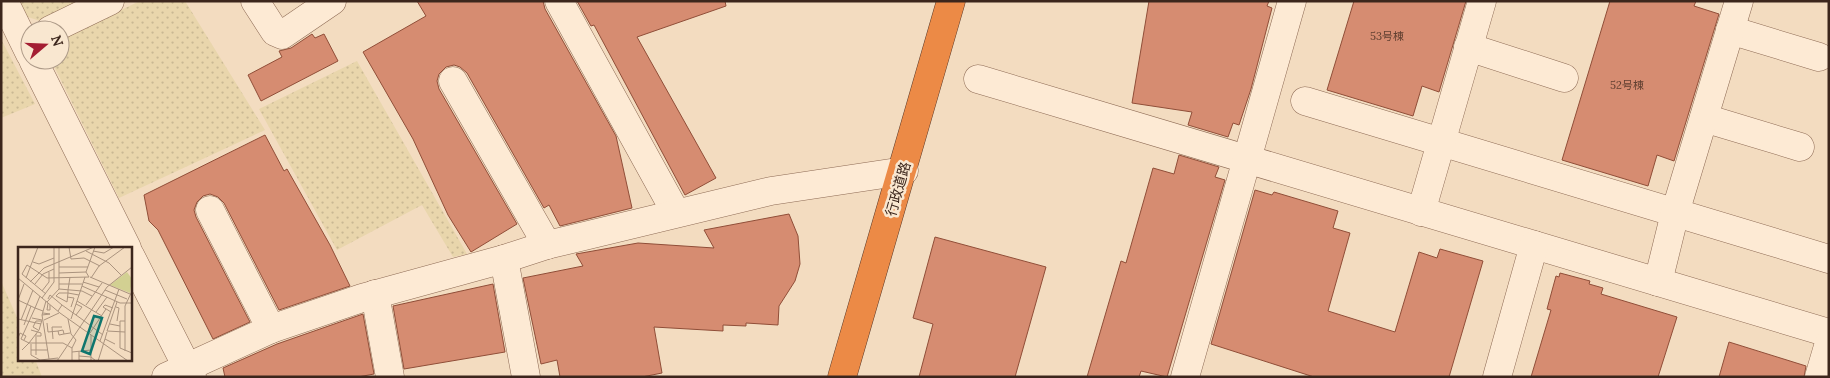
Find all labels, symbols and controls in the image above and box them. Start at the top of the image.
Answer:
north arrow [20,20,70,70]
house number: 53号棟 [1370,29,1404,43]
text: N [47,33,68,49]
house number: 52号棟 [1610,78,1644,92]
street label: 行政道路 [882,160,914,218]
inset map [18,247,131,360]

